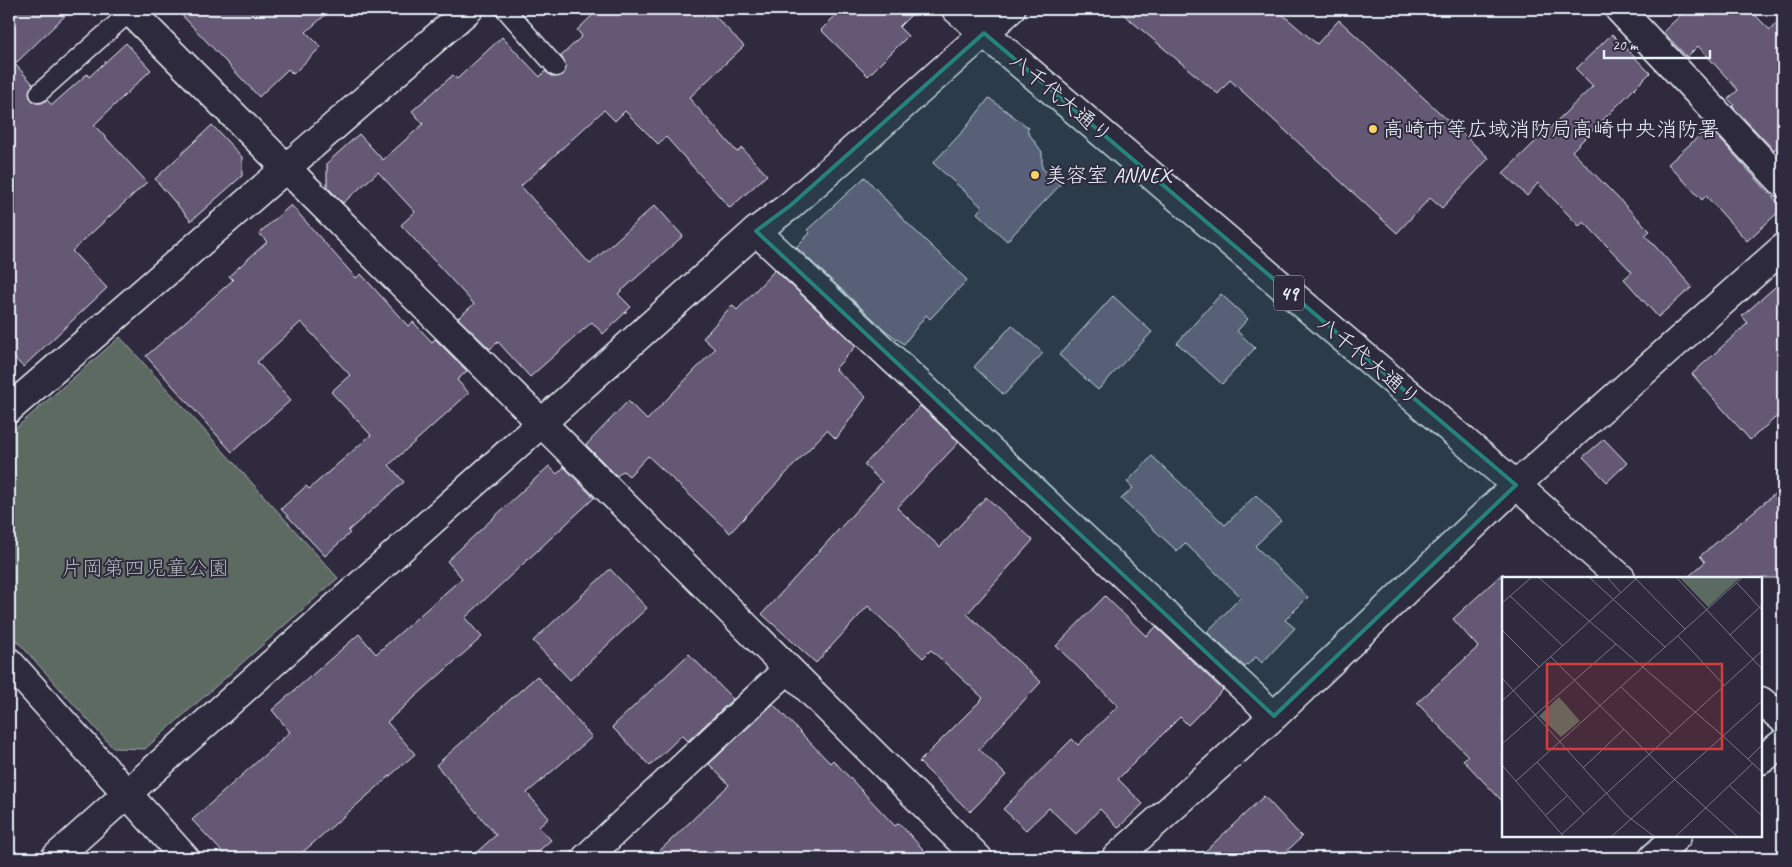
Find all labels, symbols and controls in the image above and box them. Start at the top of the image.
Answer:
scale bar [1604,28,1711,60]
text: 20 m [1612,36,1639,55]
street label: 八千代大通り [1004,48,1118,148]
place label: 高崎市等広域消防局高崎中央消防署 [1383,116,1719,142]
marker: 高崎市等広域消防局高崎中央消防署 [1367,123,1379,135]
place label: 美容室 ANNEX [1045,162,1173,188]
marker: 美容室 ANNEX [1029,169,1041,181]
road number: 49 [1274,276,1304,310]
street label: 八千代大通り [1312,311,1426,411]
park label: 片岡第四児童公園 [61,555,229,581]
inset map [1502,577,1762,837]

